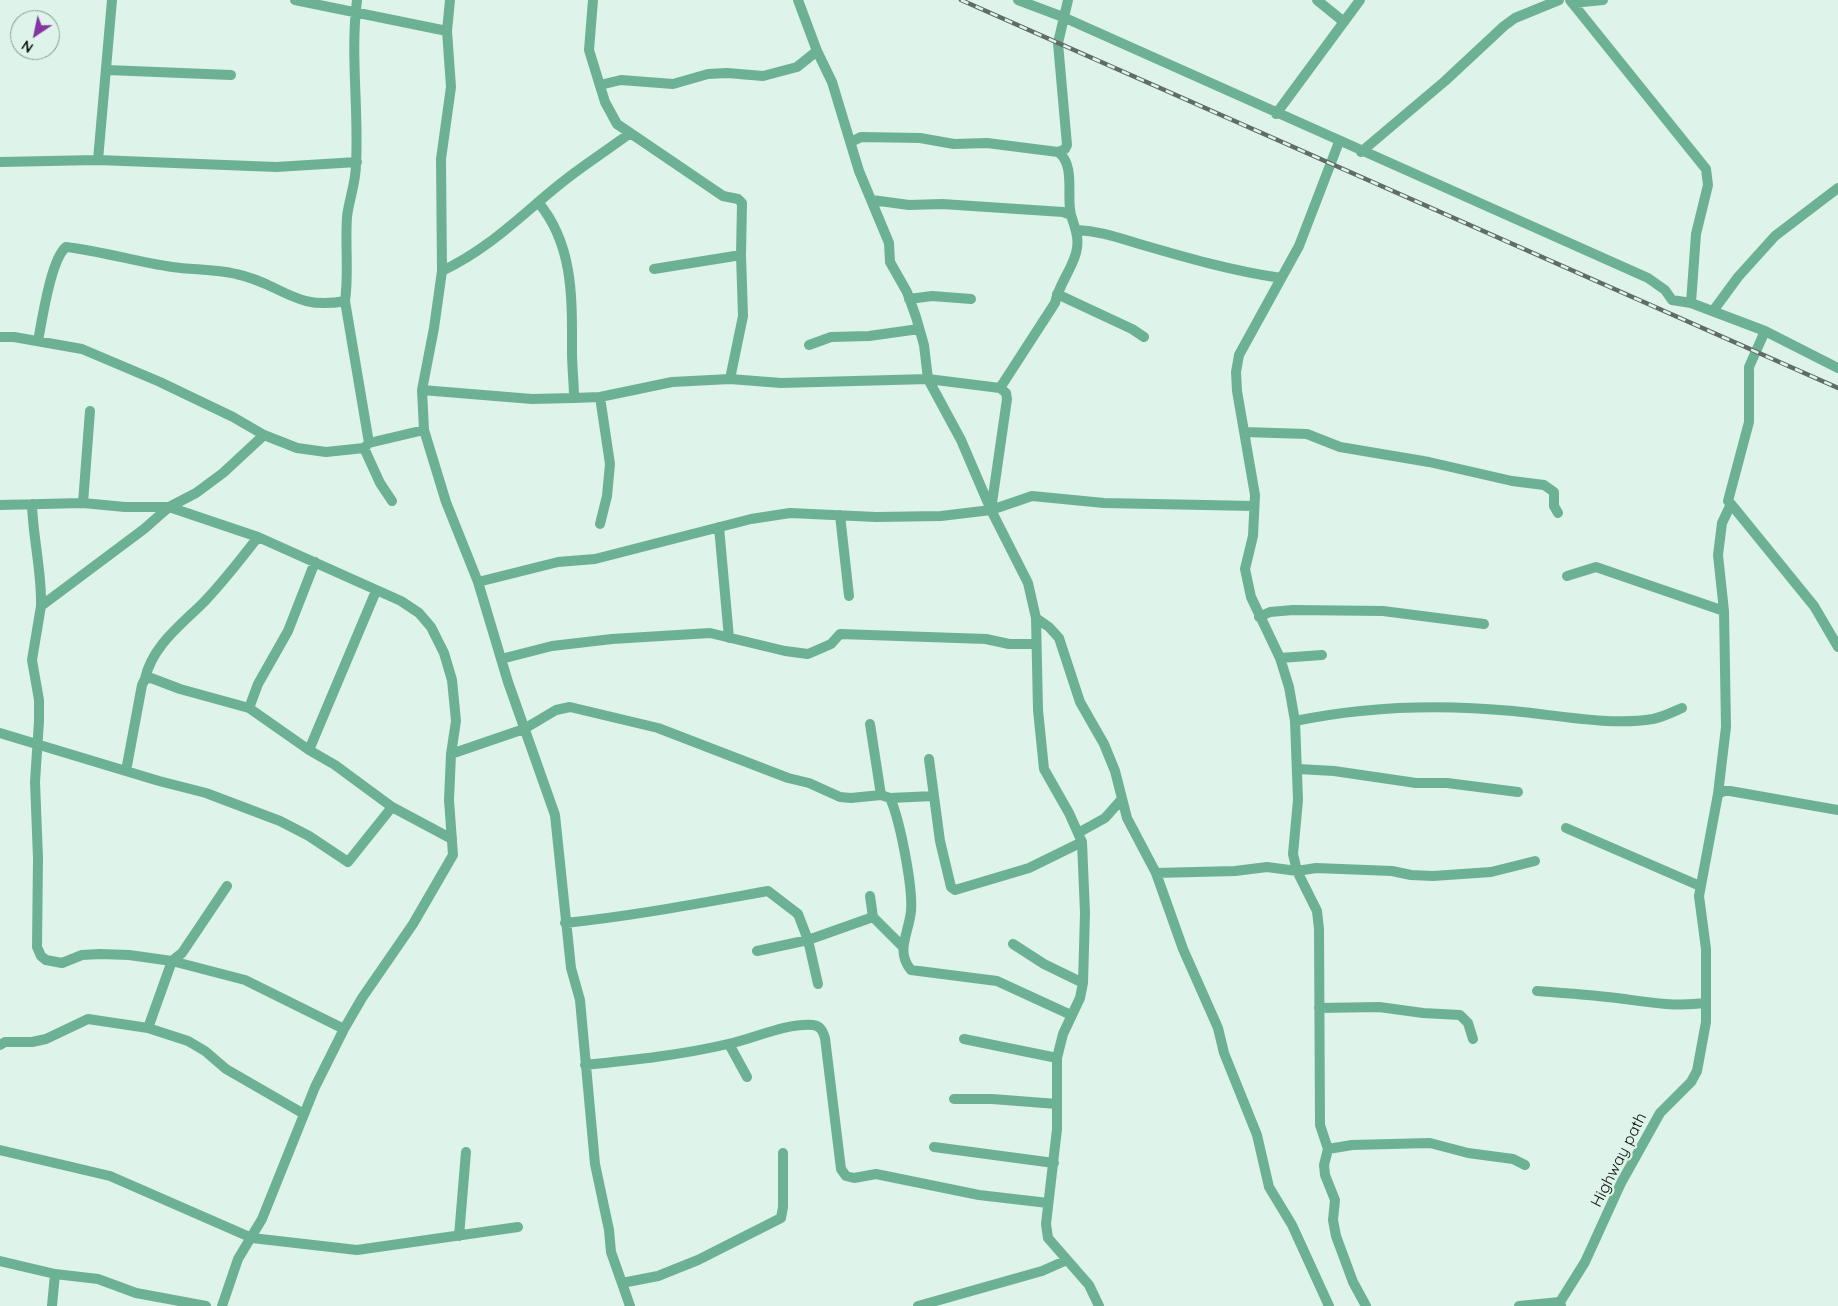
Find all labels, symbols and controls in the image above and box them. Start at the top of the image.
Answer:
north arrow [10,10,60,60]
text: N [18,36,36,57]
street label: Highway path [1587,1110,1651,1210]

